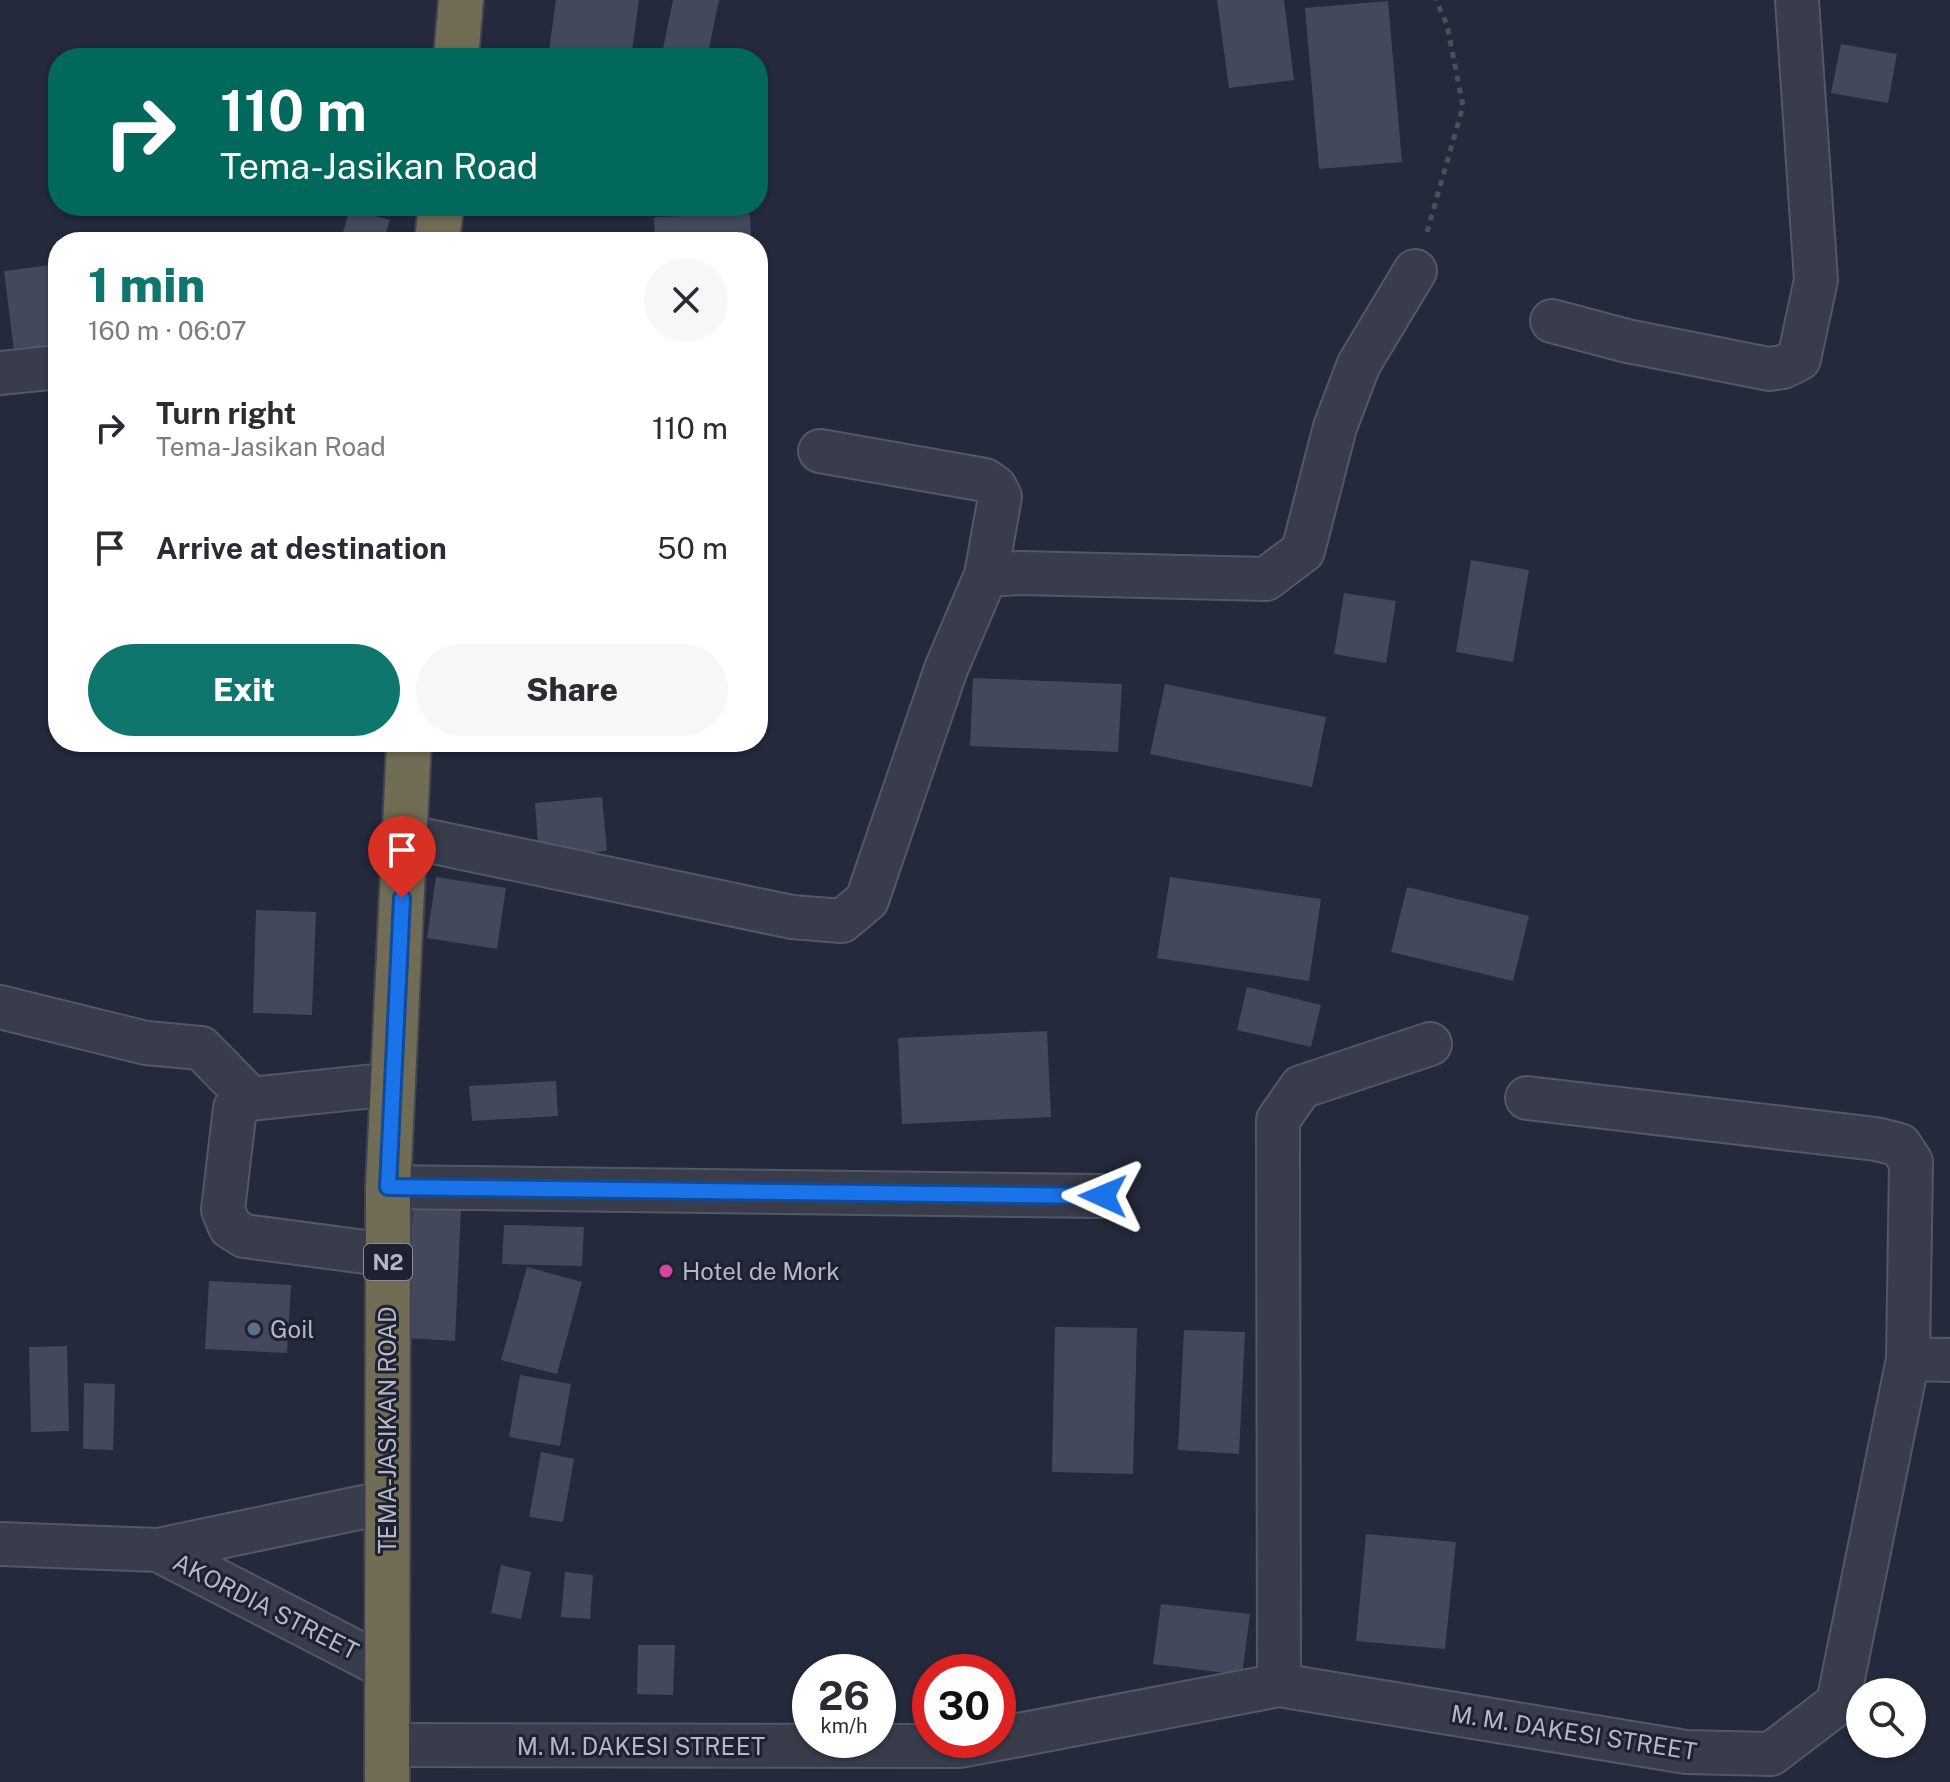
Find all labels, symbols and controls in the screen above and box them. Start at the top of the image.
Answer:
text: 110 m [220,78,367,144]
icon: right [88,80,192,184]
text: Tema-Jasikan Road [220,145,538,187]
text: 1 min [88,256,205,313]
button: close [644,258,728,342]
text: 160 m · 06:07 [88,315,247,346]
text: Turn right [156,395,296,431]
icon: right [88,406,132,450]
text: 110 m [652,410,728,446]
text: Tema-Jasikan Road [156,431,386,462]
icon: arrive [88,526,132,570]
text: Arrive at destination [156,530,447,566]
text: 50 m [657,530,728,566]
button: Exit [88,644,400,736]
button: Share [416,644,728,736]
pin [368,816,436,898]
icon: arrive [380,828,424,872]
position arrow [1061,1154,1145,1238]
road number: N2 [364,1244,412,1280]
place label: Hotel de Mork [682,1257,840,1285]
marker: Hotel de Mork [657,1262,675,1280]
street label: TEMA-JASIKAN ROAD [373,1306,401,1554]
place label: Goil [270,1315,315,1343]
marker: Goil [245,1320,263,1338]
street label: AKORDIA STREET [169,1547,363,1665]
speed limit sign: 30 [912,1654,1016,1758]
text: 26 [818,1672,870,1719]
map controls [1846,1678,1926,1758]
button: search [1846,1678,1926,1758]
street label: M. M. DAKESI STREET [1449,1699,1699,1765]
text: km/h [820,1714,868,1738]
street label: M. M. DAKESI STREET [517,1732,765,1760]

